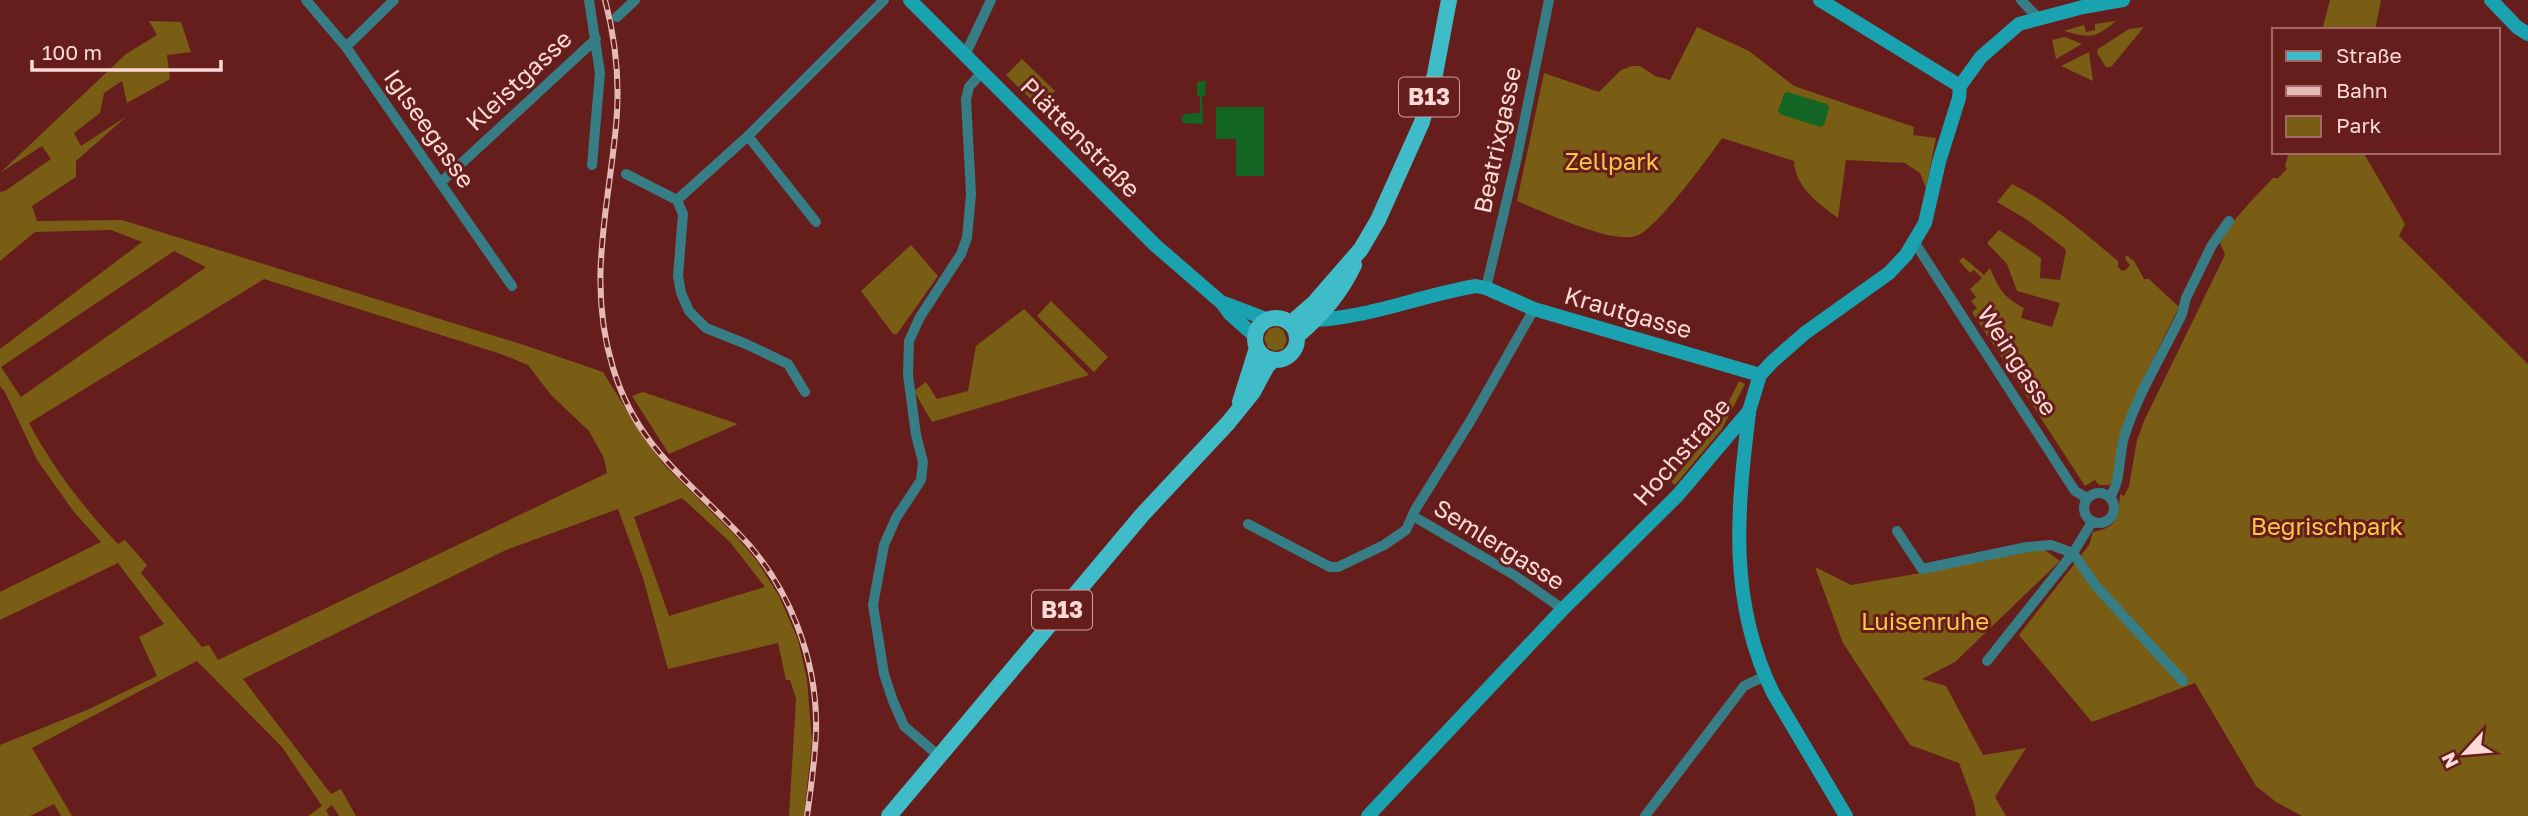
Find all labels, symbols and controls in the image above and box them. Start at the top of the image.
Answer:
street label: Kleistgasse [459,24,577,136]
scale bar [32,28,220,72]
legend [2272,28,2500,154]
text: 100 m [42,39,102,65]
text: Straße [2336,42,2402,68]
street label: Iglseegasse [379,63,482,193]
street label: Beatrixgasse [1467,64,1526,216]
street label: Plättenstraße [1015,71,1147,203]
text: Bahn [2336,77,2388,103]
road number: B13 [1399,78,1459,116]
text: Park [2336,112,2382,138]
park label: Zellpark [1565,146,1659,175]
street label: Krautgasse [1561,280,1695,344]
street label: Weingasse [1972,300,2064,420]
street label: Hochstraße [1626,391,1736,511]
street label: Semlergasse [1429,492,1571,595]
park label: Begrischpark [2251,511,2403,540]
road number: B13 [1032,590,1092,630]
park label: Luisenruhe [1861,606,1989,635]
north arrow [2430,718,2500,788]
text: N [2436,749,2463,772]

